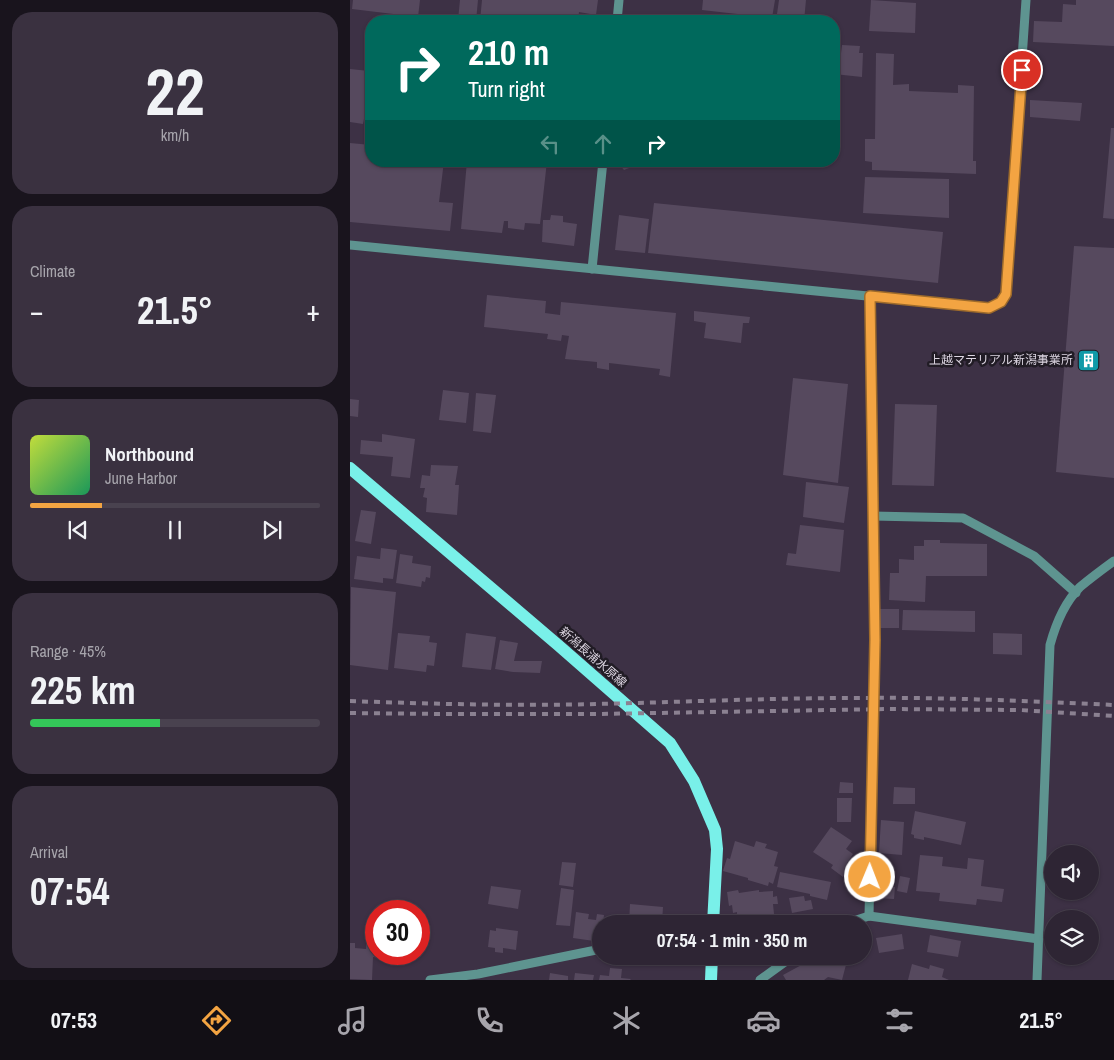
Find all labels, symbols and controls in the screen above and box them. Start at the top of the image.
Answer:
text: 210 m [468,29,549,76]
icon: right [385,35,450,100]
text: 22 [145,48,205,135]
pin [1001,49,1043,91]
icon: arrive [1008,56,1036,84]
text: Turn right [468,74,545,104]
text: km/h [161,124,189,146]
icon: left [536,130,564,158]
icon: ahead [589,130,617,158]
icon: right [642,130,670,158]
text: Climate [30,260,75,282]
text: 21.5° [137,285,213,336]
text: − [30,292,43,330]
text: + [307,292,320,330]
building icon: 上越マテリアル新潟事業所 [1077,348,1101,372]
place label: 上越マテリアル新潟事業所 [929,352,1073,368]
text: Northbound [105,441,194,467]
text: June Harbor [105,467,177,489]
icon: previous [64,516,92,544]
icon: pause [161,516,189,544]
icon: next [258,516,286,544]
street label: 新潟長浦水原線 [556,623,630,691]
text: Range · 45% [30,640,106,662]
text: 225 km [30,665,136,716]
text: Arrival [30,841,68,863]
map controls [1044,845,1099,965]
button: sound [1044,845,1099,900]
position arrow [843,850,895,902]
text: 07:54 [30,866,110,917]
speed limit sign: 30 [365,900,430,965]
button: layers [1044,910,1099,965]
text: 07:54 · 1 min · 350 m [657,927,807,953]
icon: directions [199,1003,234,1038]
icon: music [335,1003,370,1038]
icon: phone [472,1003,507,1038]
icon: climate [609,1003,644,1038]
icon: car [746,1003,781,1038]
icon: filters [882,1003,917,1038]
text: 07:53 [51,1005,97,1035]
text: 21.5° [1019,1005,1063,1035]

